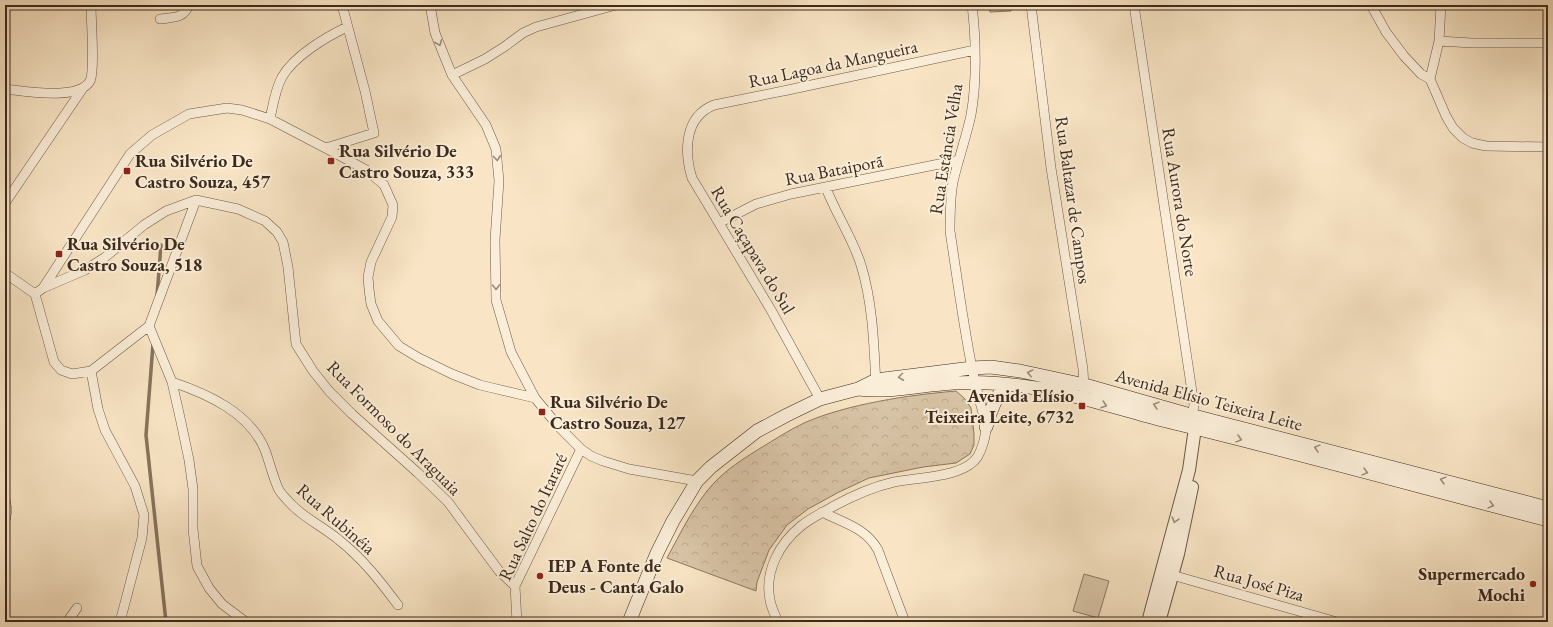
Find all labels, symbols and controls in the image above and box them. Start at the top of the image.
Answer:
street label: Rua Lagoa da Mangueira [746,34,920,93]
one-way arrow [434,39,442,46]
street label: Rua Estância Velha [924,81,967,216]
street label: Rua Baltazar de Campos [1050,115,1097,285]
street label: Rua Aurora do Norte [1157,126,1204,278]
place label: Rua Silvério De Castro Souza, 333 [339,139,474,183]
place label: Rua Silvério De Castro Souza, 457 [135,149,271,193]
street label: Rua Bataiporã [783,149,886,190]
one-way arrow [492,155,501,161]
marker: Rua Silvério De Castro Souza, 333 [326,156,336,166]
marker: Rua Silvério De Castro Souza, 457 [122,166,132,176]
street label: Rua Caçapava do Sul [706,182,801,318]
place label: Rua Silvério De Castro Souza, 518 [67,232,202,276]
marker: Rua Silvério De Castro Souza, 518 [54,249,64,259]
one-way arrow [492,284,500,290]
street label: Rua Formoso do Araguaia [322,355,467,500]
street label: Avenida Elísio Teixeira Leite [1112,363,1305,436]
one-way arrow [1027,369,1034,378]
one-way arrow [898,372,904,381]
place label: Avenida Elísio Teixeira Leite, 6732 [925,384,1074,428]
place label: Rua Silvério De Castro Souza, 127 [550,390,686,434]
one-way arrow [1100,400,1107,409]
marker: Avenida Elísio Teixeira Leite, 6732 [1077,401,1087,411]
one-way arrow [1153,401,1160,410]
marker: Rua Silvério De Castro Souza, 127 [537,407,547,417]
one-way arrow [1236,434,1243,443]
one-way arrow [1313,444,1320,452]
street label: Rua Salto do Itararé [493,449,572,584]
one-way arrow [1362,468,1368,476]
one-way arrow [1439,476,1446,485]
street label: Rua Rubinéia [292,478,381,560]
one-way arrow [1487,500,1494,509]
one-way arrow [1172,517,1180,523]
place label: IEP A Fonte de Deus - Canta Galo [548,554,684,598]
street label: Rua José Piza [1211,559,1308,607]
place label: Supermercado Mochi [1418,562,1526,606]
marker: IEP A Fonte de Deus - Canta Galo [535,571,545,581]
marker: Supermercado Mochi [1528,579,1538,589]

